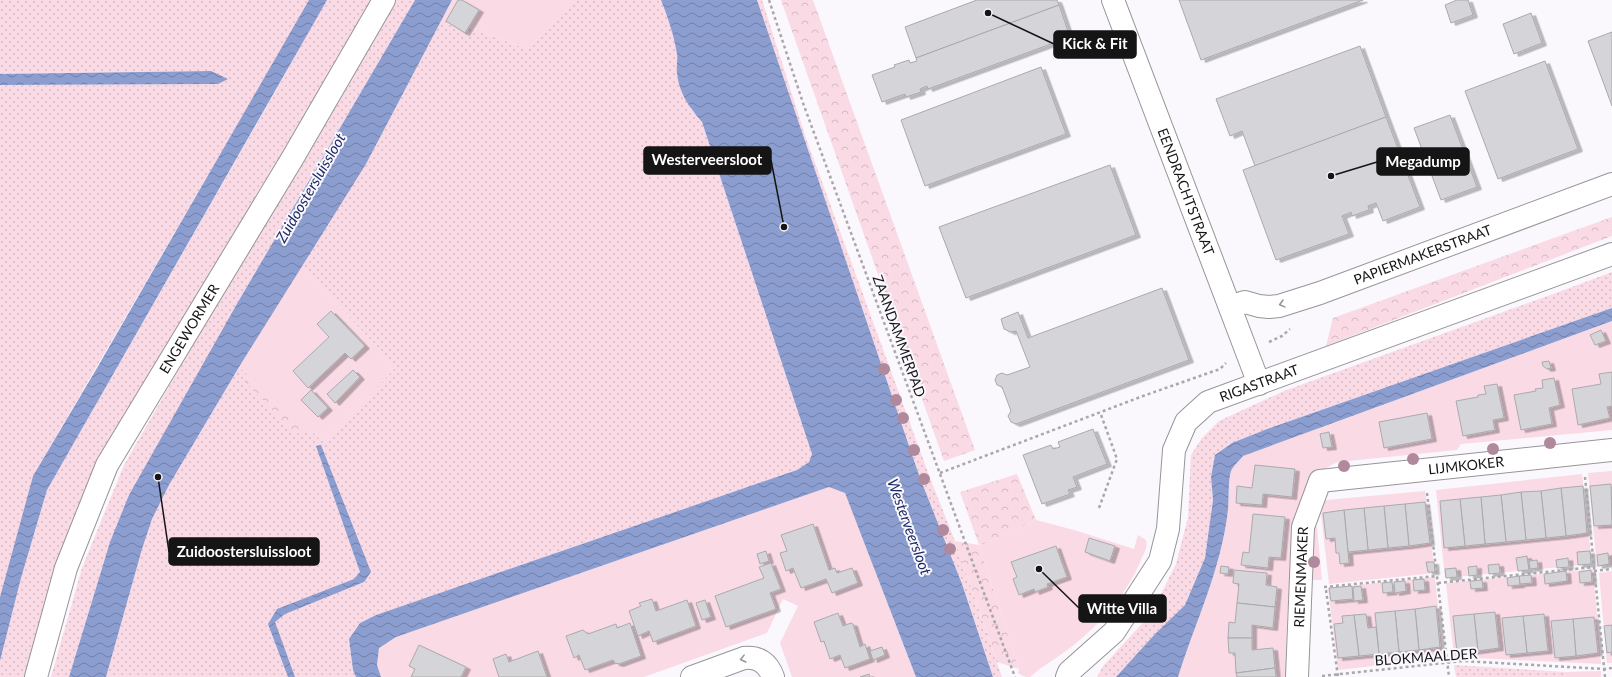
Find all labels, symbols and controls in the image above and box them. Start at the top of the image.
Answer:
callout: Kick & Fit [1054,31,1136,58]
text: Kick & Fit [1062,34,1128,52]
street label: EENDRACHTSTRAAT [1154,125,1218,258]
water label: Zuidoostersluissloot [271,129,349,246]
callout: Westerveersloot [644,147,771,174]
callout: Megadump [1377,148,1469,175]
text: Westerveersloot [652,150,763,168]
text: Megadump [1385,152,1461,170]
street label: PAPIERMAKERSTRAAT [1351,220,1494,288]
street label: ZAANDAMMERPAD [869,272,929,399]
street label: ENGEWORMER [155,281,222,376]
one-way arrow [1279,300,1285,308]
street label: RIGASTRAAT [1217,360,1302,405]
street label: LIJMKOKER [1427,453,1505,477]
water label: Westerveersloot [884,476,936,578]
street label: RIEMENMAKER [1290,526,1311,628]
callout: Zuidoostersluissloot [169,538,319,565]
text: Zuidoostersluissloot [177,542,312,560]
callout: Witte Villa [1079,595,1166,622]
text: Witte Villa [1087,599,1157,617]
street label: BLOKMAALDER [1374,644,1478,669]
one-way arrow [740,654,747,663]

